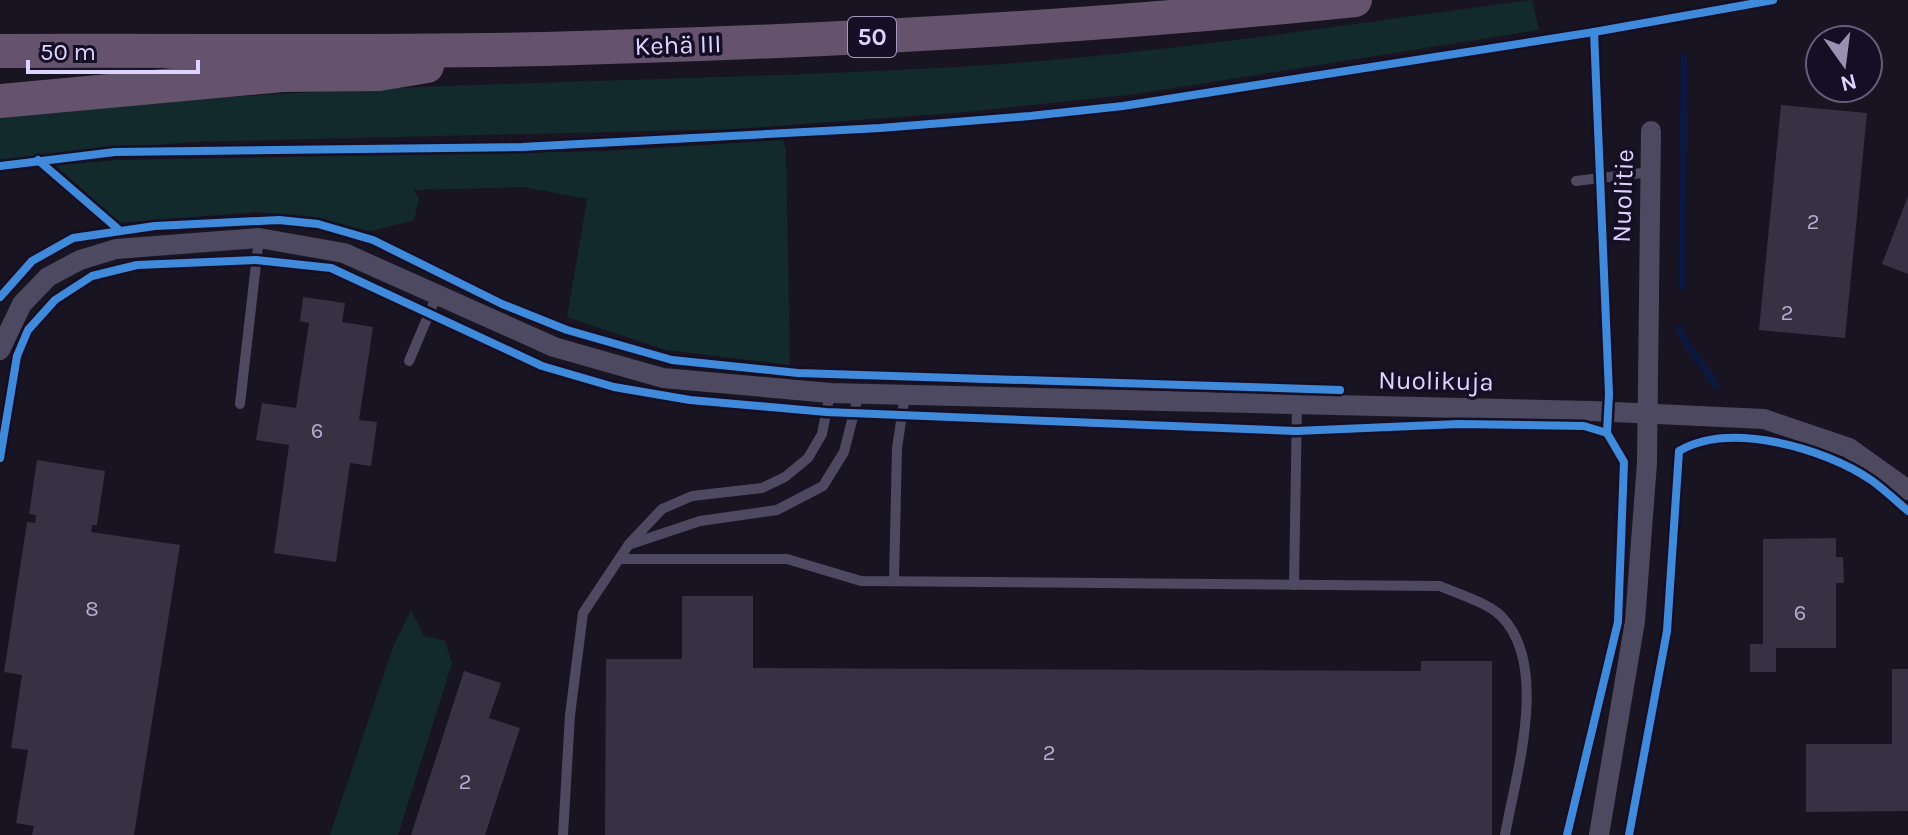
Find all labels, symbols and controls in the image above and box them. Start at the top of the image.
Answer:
road number: 50 [848,17,896,57]
scale bar [28,24,198,74]
north arrow [1804,24,1884,104]
street label: Kehä III [634,28,722,62]
text: 50 m [40,38,96,66]
text: N [1838,68,1859,97]
street label: Nuolitie [1606,149,1640,243]
house number: 2 [1807,209,1819,235]
house number: 2 [1781,300,1793,326]
street label: Nuolikuja [1378,364,1494,398]
house number: 6 [311,418,323,444]
house number: 8 [85,596,99,622]
house number: 6 [1794,600,1806,626]
house number: 2 [1043,740,1055,766]
house number: 2 [459,769,471,795]

